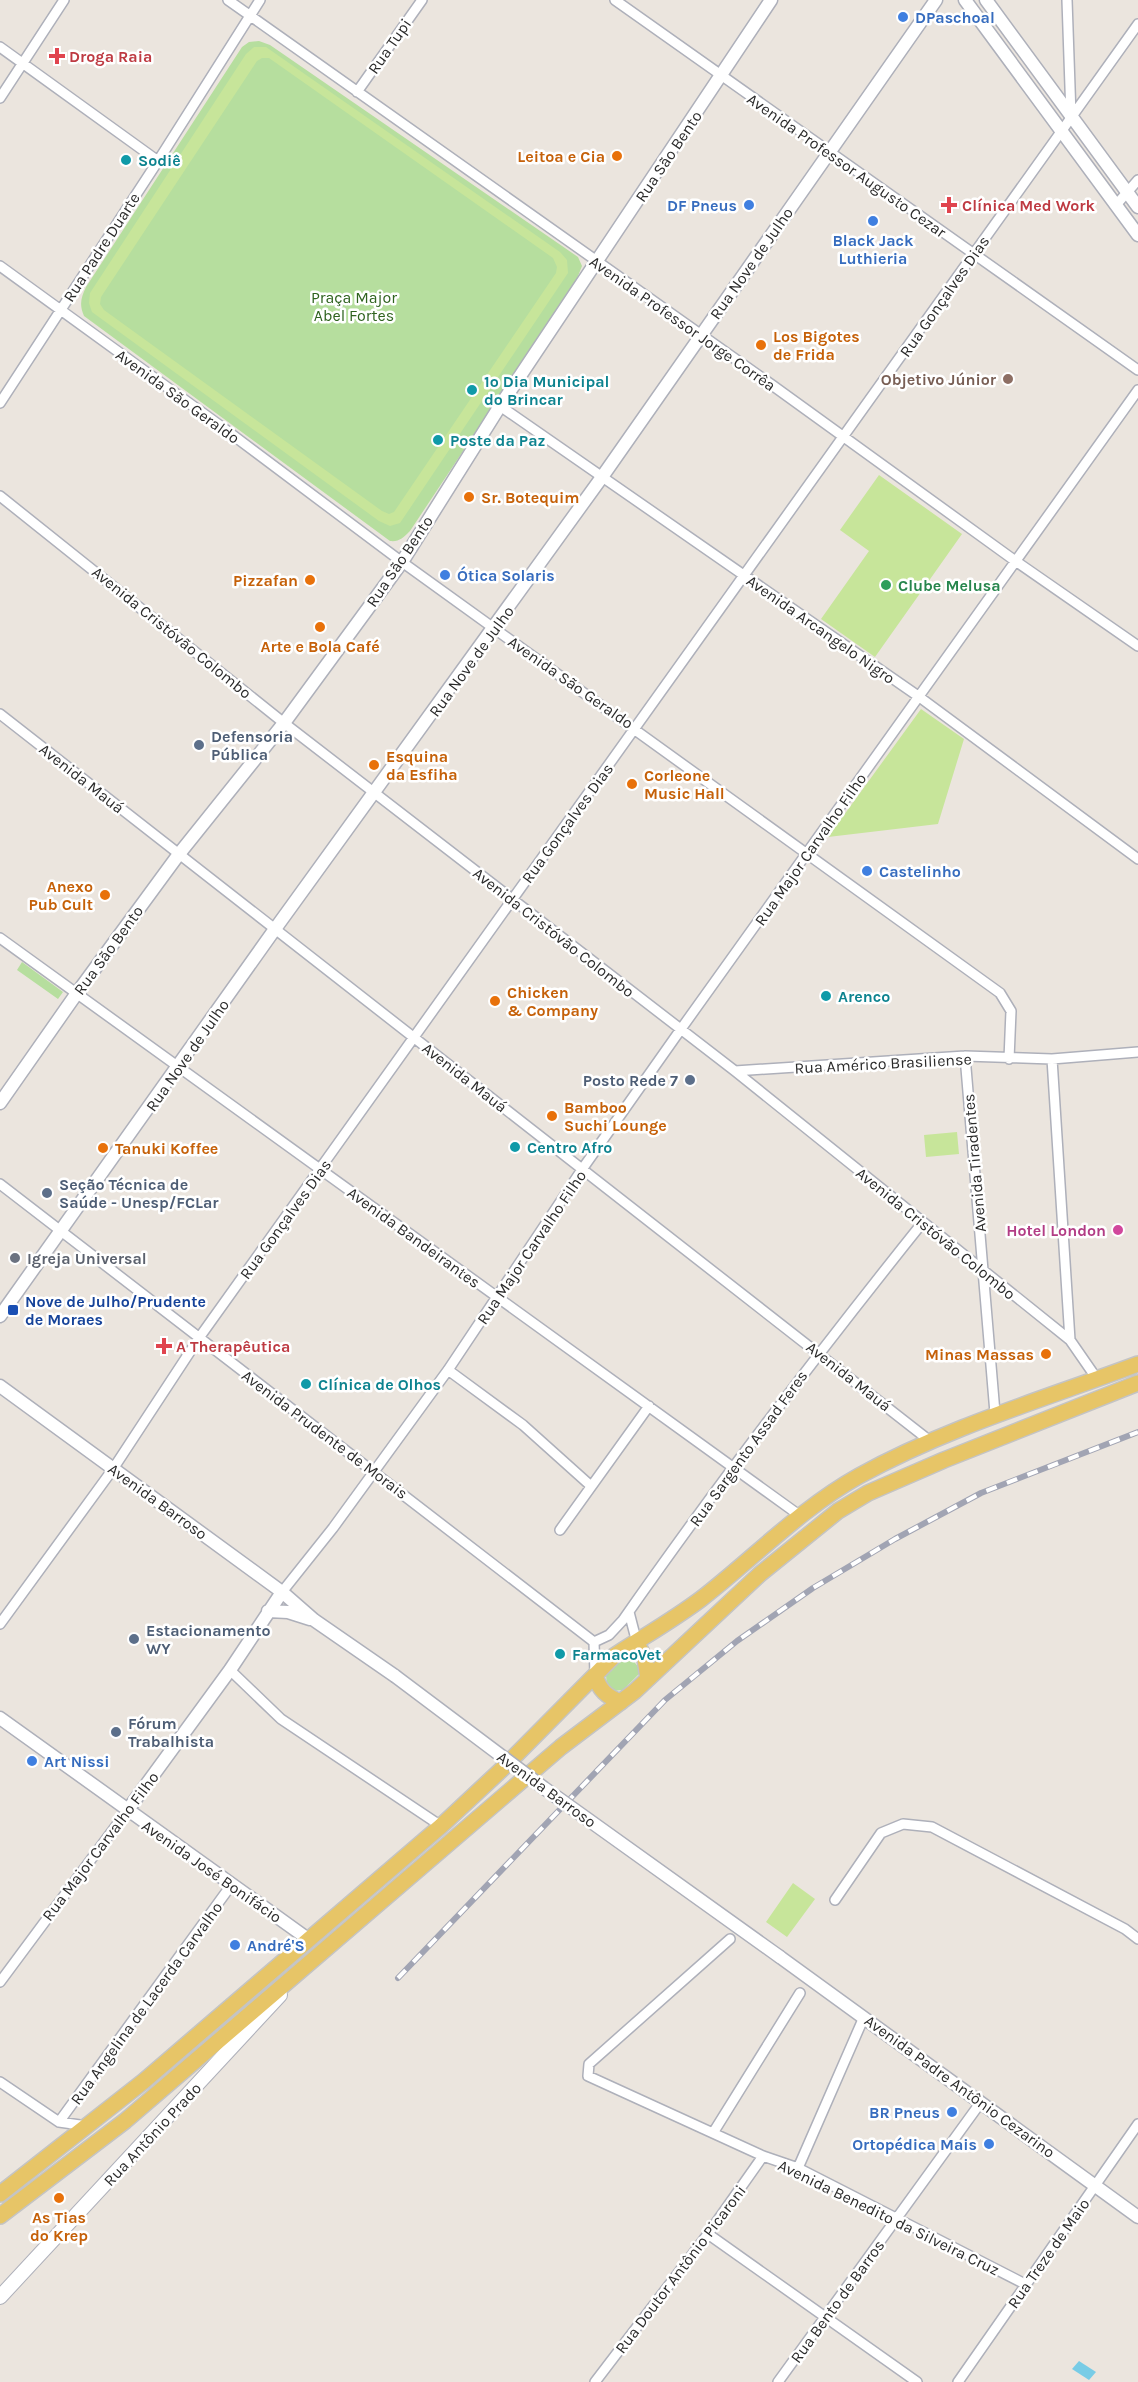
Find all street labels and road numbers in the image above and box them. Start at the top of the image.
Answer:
street label: Rua Tupi [364,15,415,77]
street label: Avenida Professor Augusto Cezar [744,89,950,242]
street label: Rua São Bento [631,107,706,205]
street label: Rua Padre Duarte [59,189,144,305]
street label: Rua Nove de Julho [706,204,797,323]
street label: Rua Gonçalves Dias [896,232,993,360]
street label: Avenida Professor Jorge Corrêa [586,252,779,395]
street label: Avenida São Geraldo [112,345,243,448]
street label: Rua São Bento [362,512,437,610]
street label: Avenida Cristóvão Colombo [88,562,255,703]
street label: Avenida Arcangelo Nigro [743,571,899,688]
street label: Rua Nove de Julho [425,602,518,720]
street label: Avenida São Geraldo [504,632,637,733]
street label: Avenida Mauá [35,739,128,817]
street label: Rua Gonçalves Dias [518,760,617,887]
street label: Rua Major Carvalho Filho [750,769,870,929]
street label: Avenida Cristóvão Colombo [469,863,638,1001]
street label: Rua São Bento [70,902,147,999]
street label: Rua Nove de Julho [142,996,233,1115]
street label: Avenida Mauá [418,1038,511,1116]
street label: Rua Américo Brasiliense [794,1049,972,1078]
street label: Avenida Tiradentes [959,1093,990,1233]
street label: Rua Gonçalves Dias [236,1156,335,1283]
street label: Avenida Cristóvão Colombo [852,1163,1019,1304]
street label: Rua Major Carvalho Filho [473,1167,590,1328]
street label: Avenida Bandeirantes [344,1183,484,1292]
street label: Avenida Mauá [802,1337,895,1415]
street label: Avenida Prudente de Morais [238,1366,411,1503]
street label: Rua Sargento Assad Feres [685,1367,811,1530]
street label: Avenida Barroso [104,1459,211,1544]
street label: Avenida Barroso [493,1747,600,1832]
street label: Rua Major Carvalho Filho [38,1768,163,1925]
street label: Avenida José Bonifácio [138,1816,285,1927]
street label: Rua Angelina de Lacerda Carvalho [66,1898,226,2108]
street label: Avenida Padre Antônio Cezarino [861,2011,1059,2162]
street label: Rua Antônio Prado [100,2079,205,2190]
street label: Avenida Benedito da Silveira Cruz [775,2155,1002,2279]
street label: Rua Doutor Antônio Picaroni [611,2181,750,2357]
street label: Rua Treze de Maio [1003,2195,1093,2312]
street label: Rua Bento de Barros [786,2236,888,2367]

